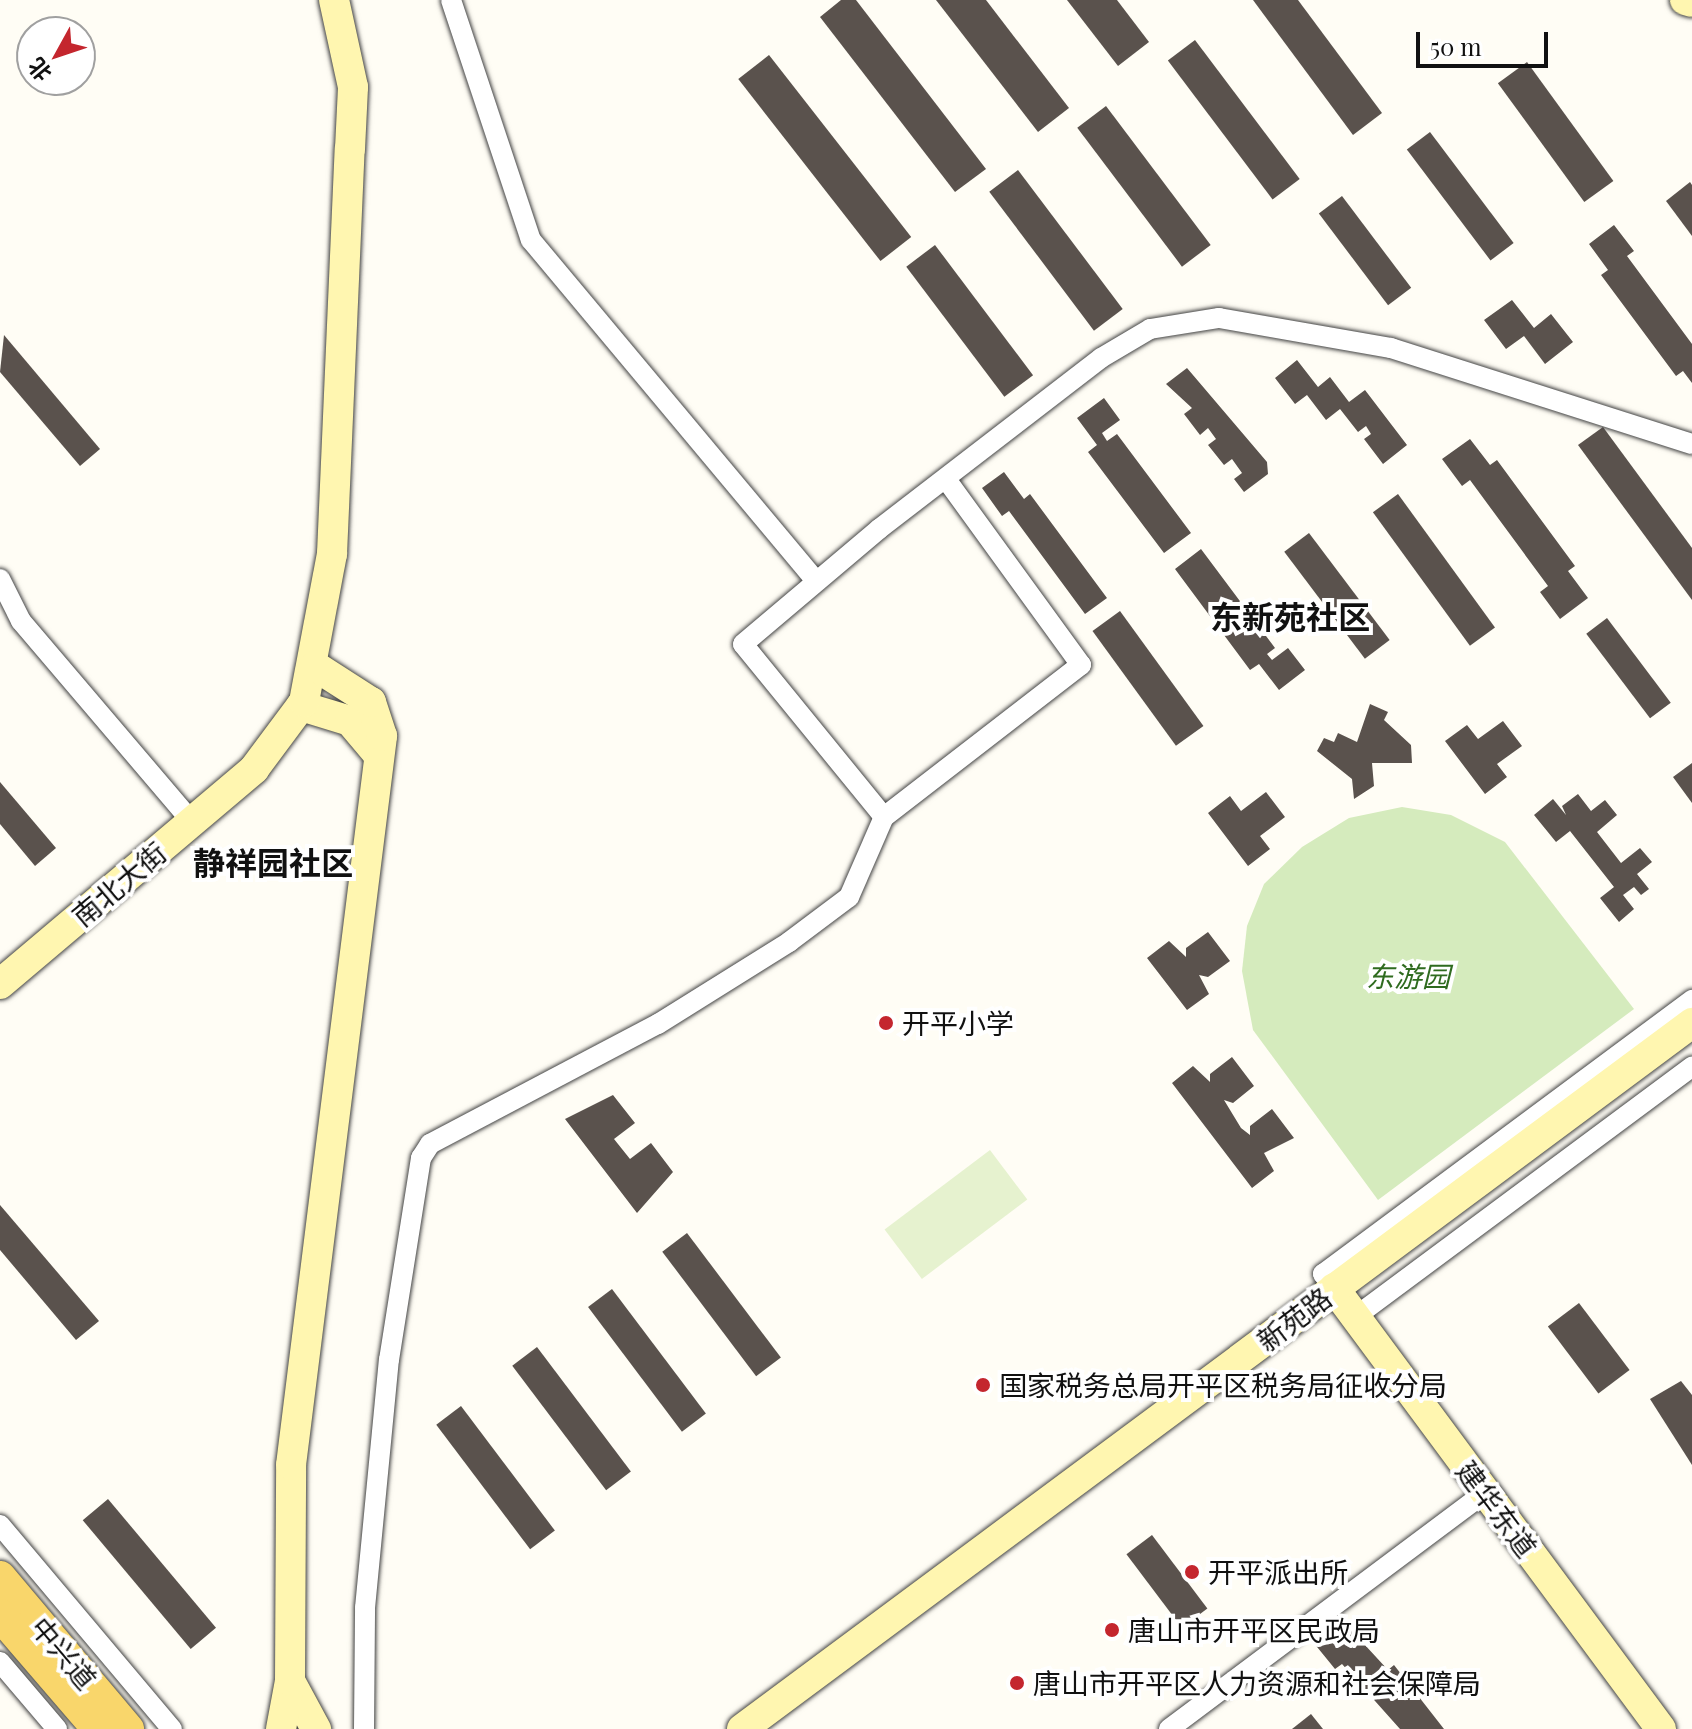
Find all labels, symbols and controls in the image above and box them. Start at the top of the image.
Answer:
north arrow [16,16,96,96]
scale bar [1420,16,1552,66]
text: 50 m [1430,30,1482,62]
text: 北 [21,52,58,88]
district label: 东新苑社区 [1210,597,1370,635]
street label: 南北大街 [65,835,173,933]
district label: 静祥园社区 [193,843,353,881]
park label: 东游园 [1366,959,1450,993]
place label: 开平小学 [902,1006,1014,1040]
marker: 开平小学 [877,1014,895,1032]
street label: 新苑路 [1250,1280,1338,1358]
place label: 国家税务总局开平区税务局征收分局 [999,1368,1447,1402]
marker: 国家税务总局开平区税务局征收分局 [974,1376,992,1394]
street label: 建华东道 [1450,1454,1544,1564]
place label: 开平派出所 [1208,1555,1348,1589]
marker: 开平派出所 [1183,1563,1201,1581]
street label: 中兴道 [24,1610,104,1696]
place label: 唐山市开平区民政局 [1128,1613,1380,1647]
marker: 唐山市开平区民政局 [1103,1621,1121,1639]
place label: 唐山市开平区人力资源和社会保障局 [1033,1666,1481,1700]
marker: 唐山市开平区人力资源和社会保障局 [1008,1674,1026,1692]

